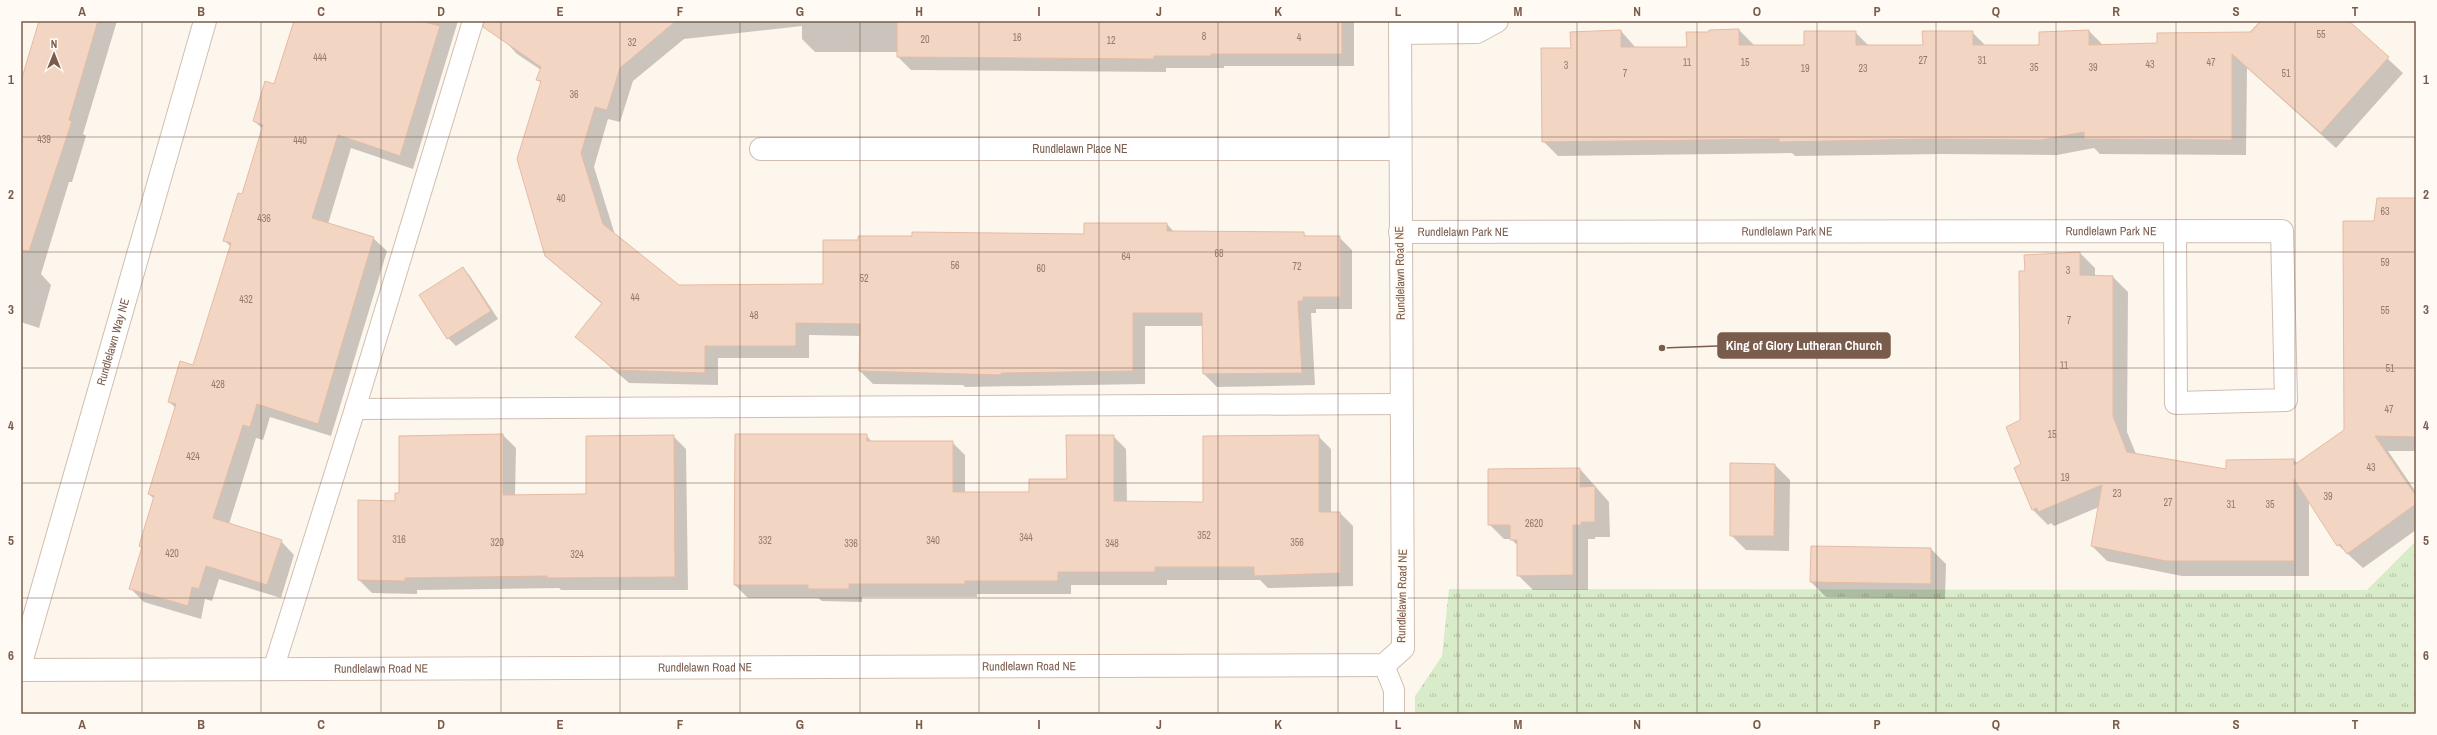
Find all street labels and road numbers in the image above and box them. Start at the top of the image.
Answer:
street label: Rundlelawn Place NE [1032,141,1128,157]
street label: Rundlelawn Park NE [2066,223,2156,239]
street label: Rundlelawn Park NE [1418,224,1508,240]
street label: Rundlelawn Park NE [1742,224,1832,240]
street label: Rundlelawn Road NE [1391,226,1409,320]
street label: Rundlelawn Way NE [93,296,133,387]
street label: Rundlelawn Road NE [1393,549,1411,643]
street label: Rundlelawn Road NE [982,658,1076,674]
street label: Rundlelawn Road NE [658,659,752,676]
street label: Rundlelawn Road NE [334,661,428,677]

